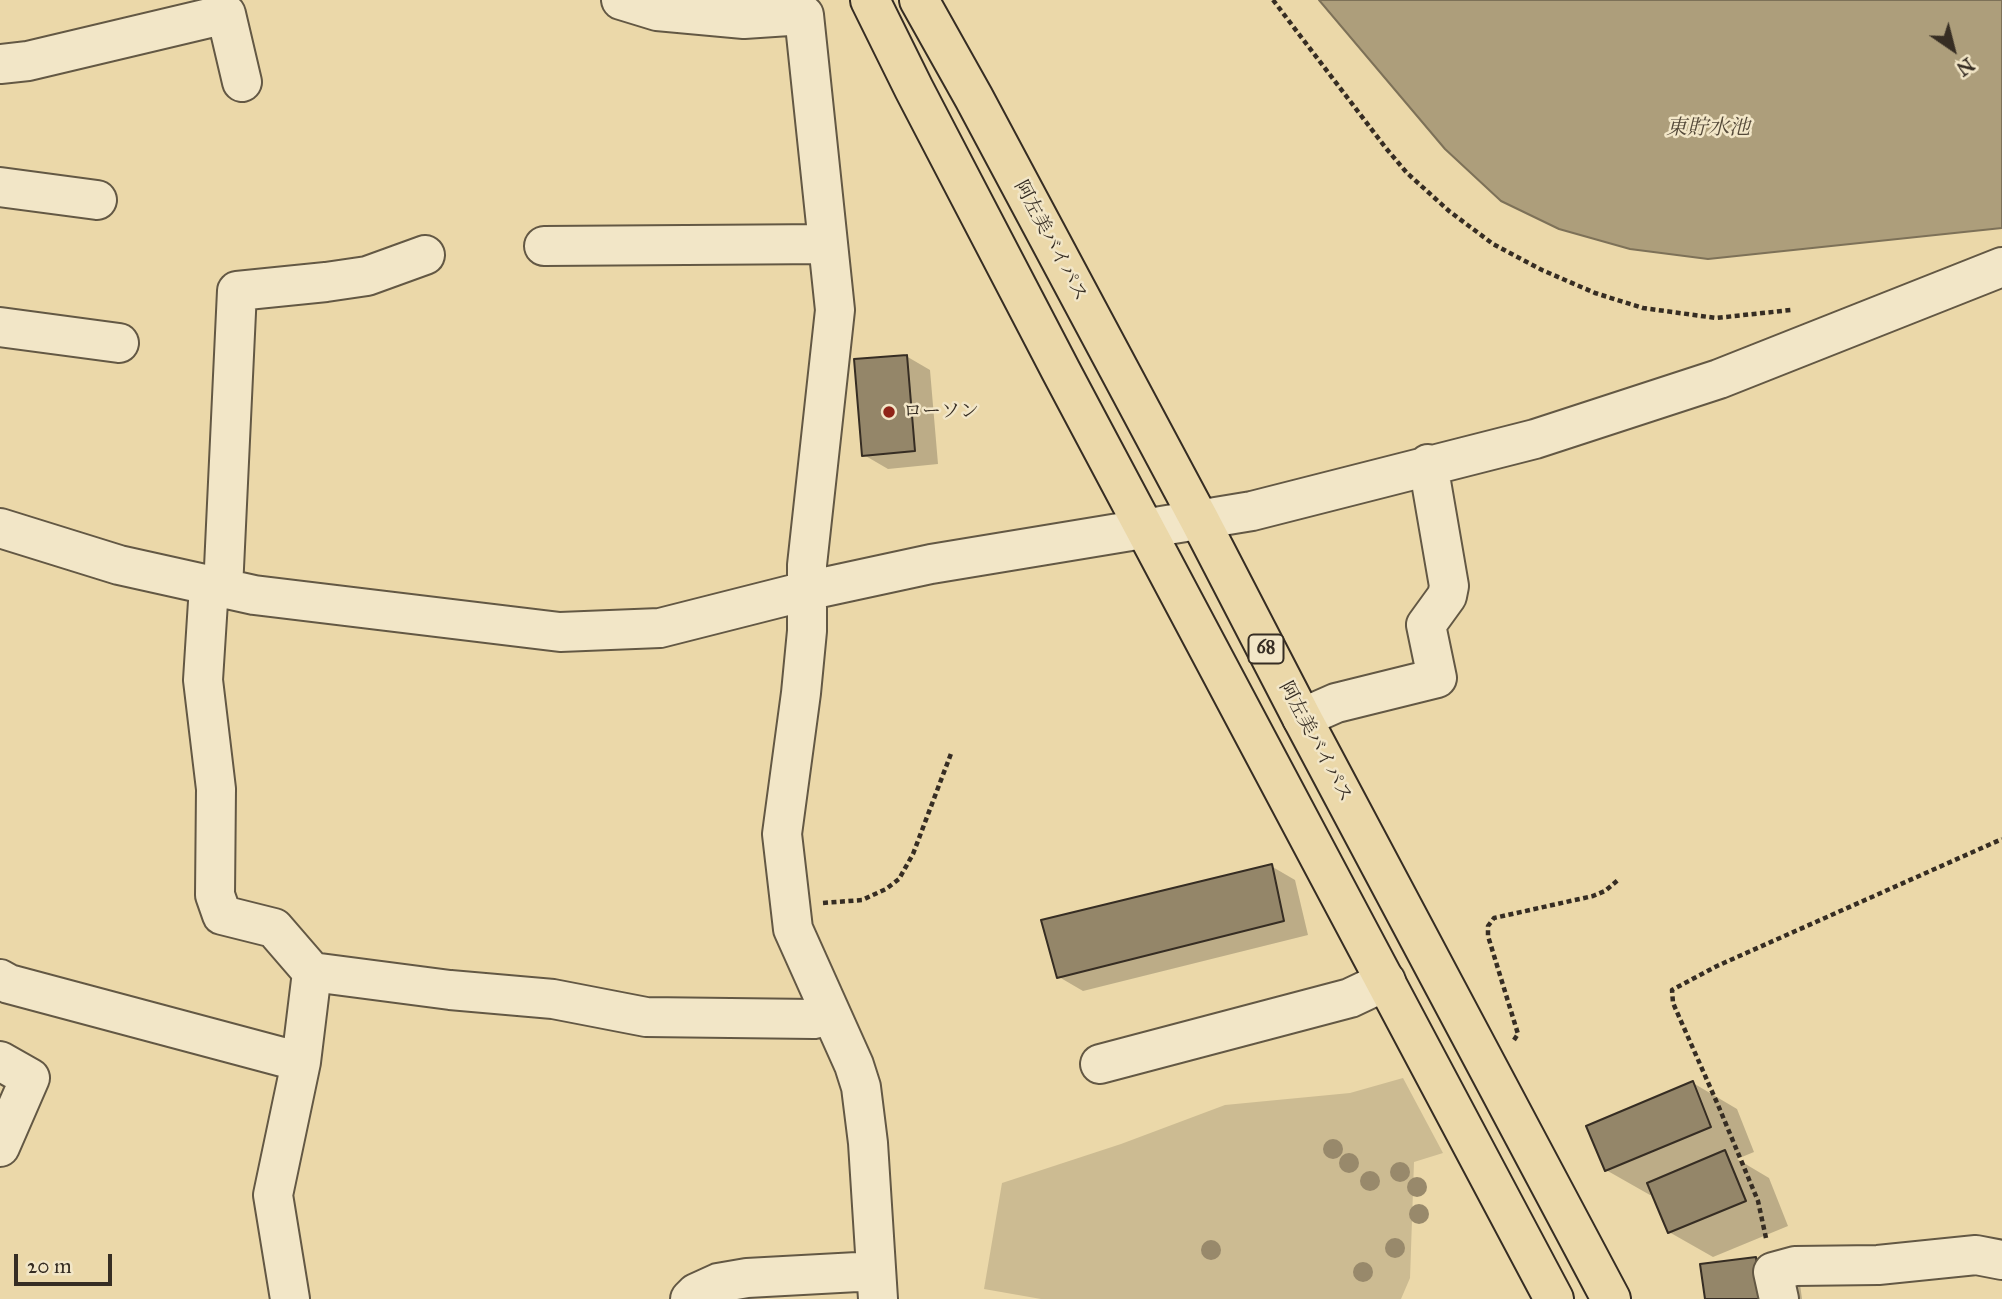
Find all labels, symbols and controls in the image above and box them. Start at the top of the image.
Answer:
north arrow [1918,14,1988,84]
text: N [1952,53,1979,81]
water label: 東貯水池 [1666,116,1750,142]
street label: 阿左美バイパス [1009,177,1091,305]
place label: ローソン [903,401,979,423]
marker: ローソン [881,404,897,420]
road number: 68 [1248,634,1284,664]
street label: 阿左美バイパス [1274,678,1356,806]
scale bar [18,1240,116,1284]
text: 20 m [27,1253,72,1279]

